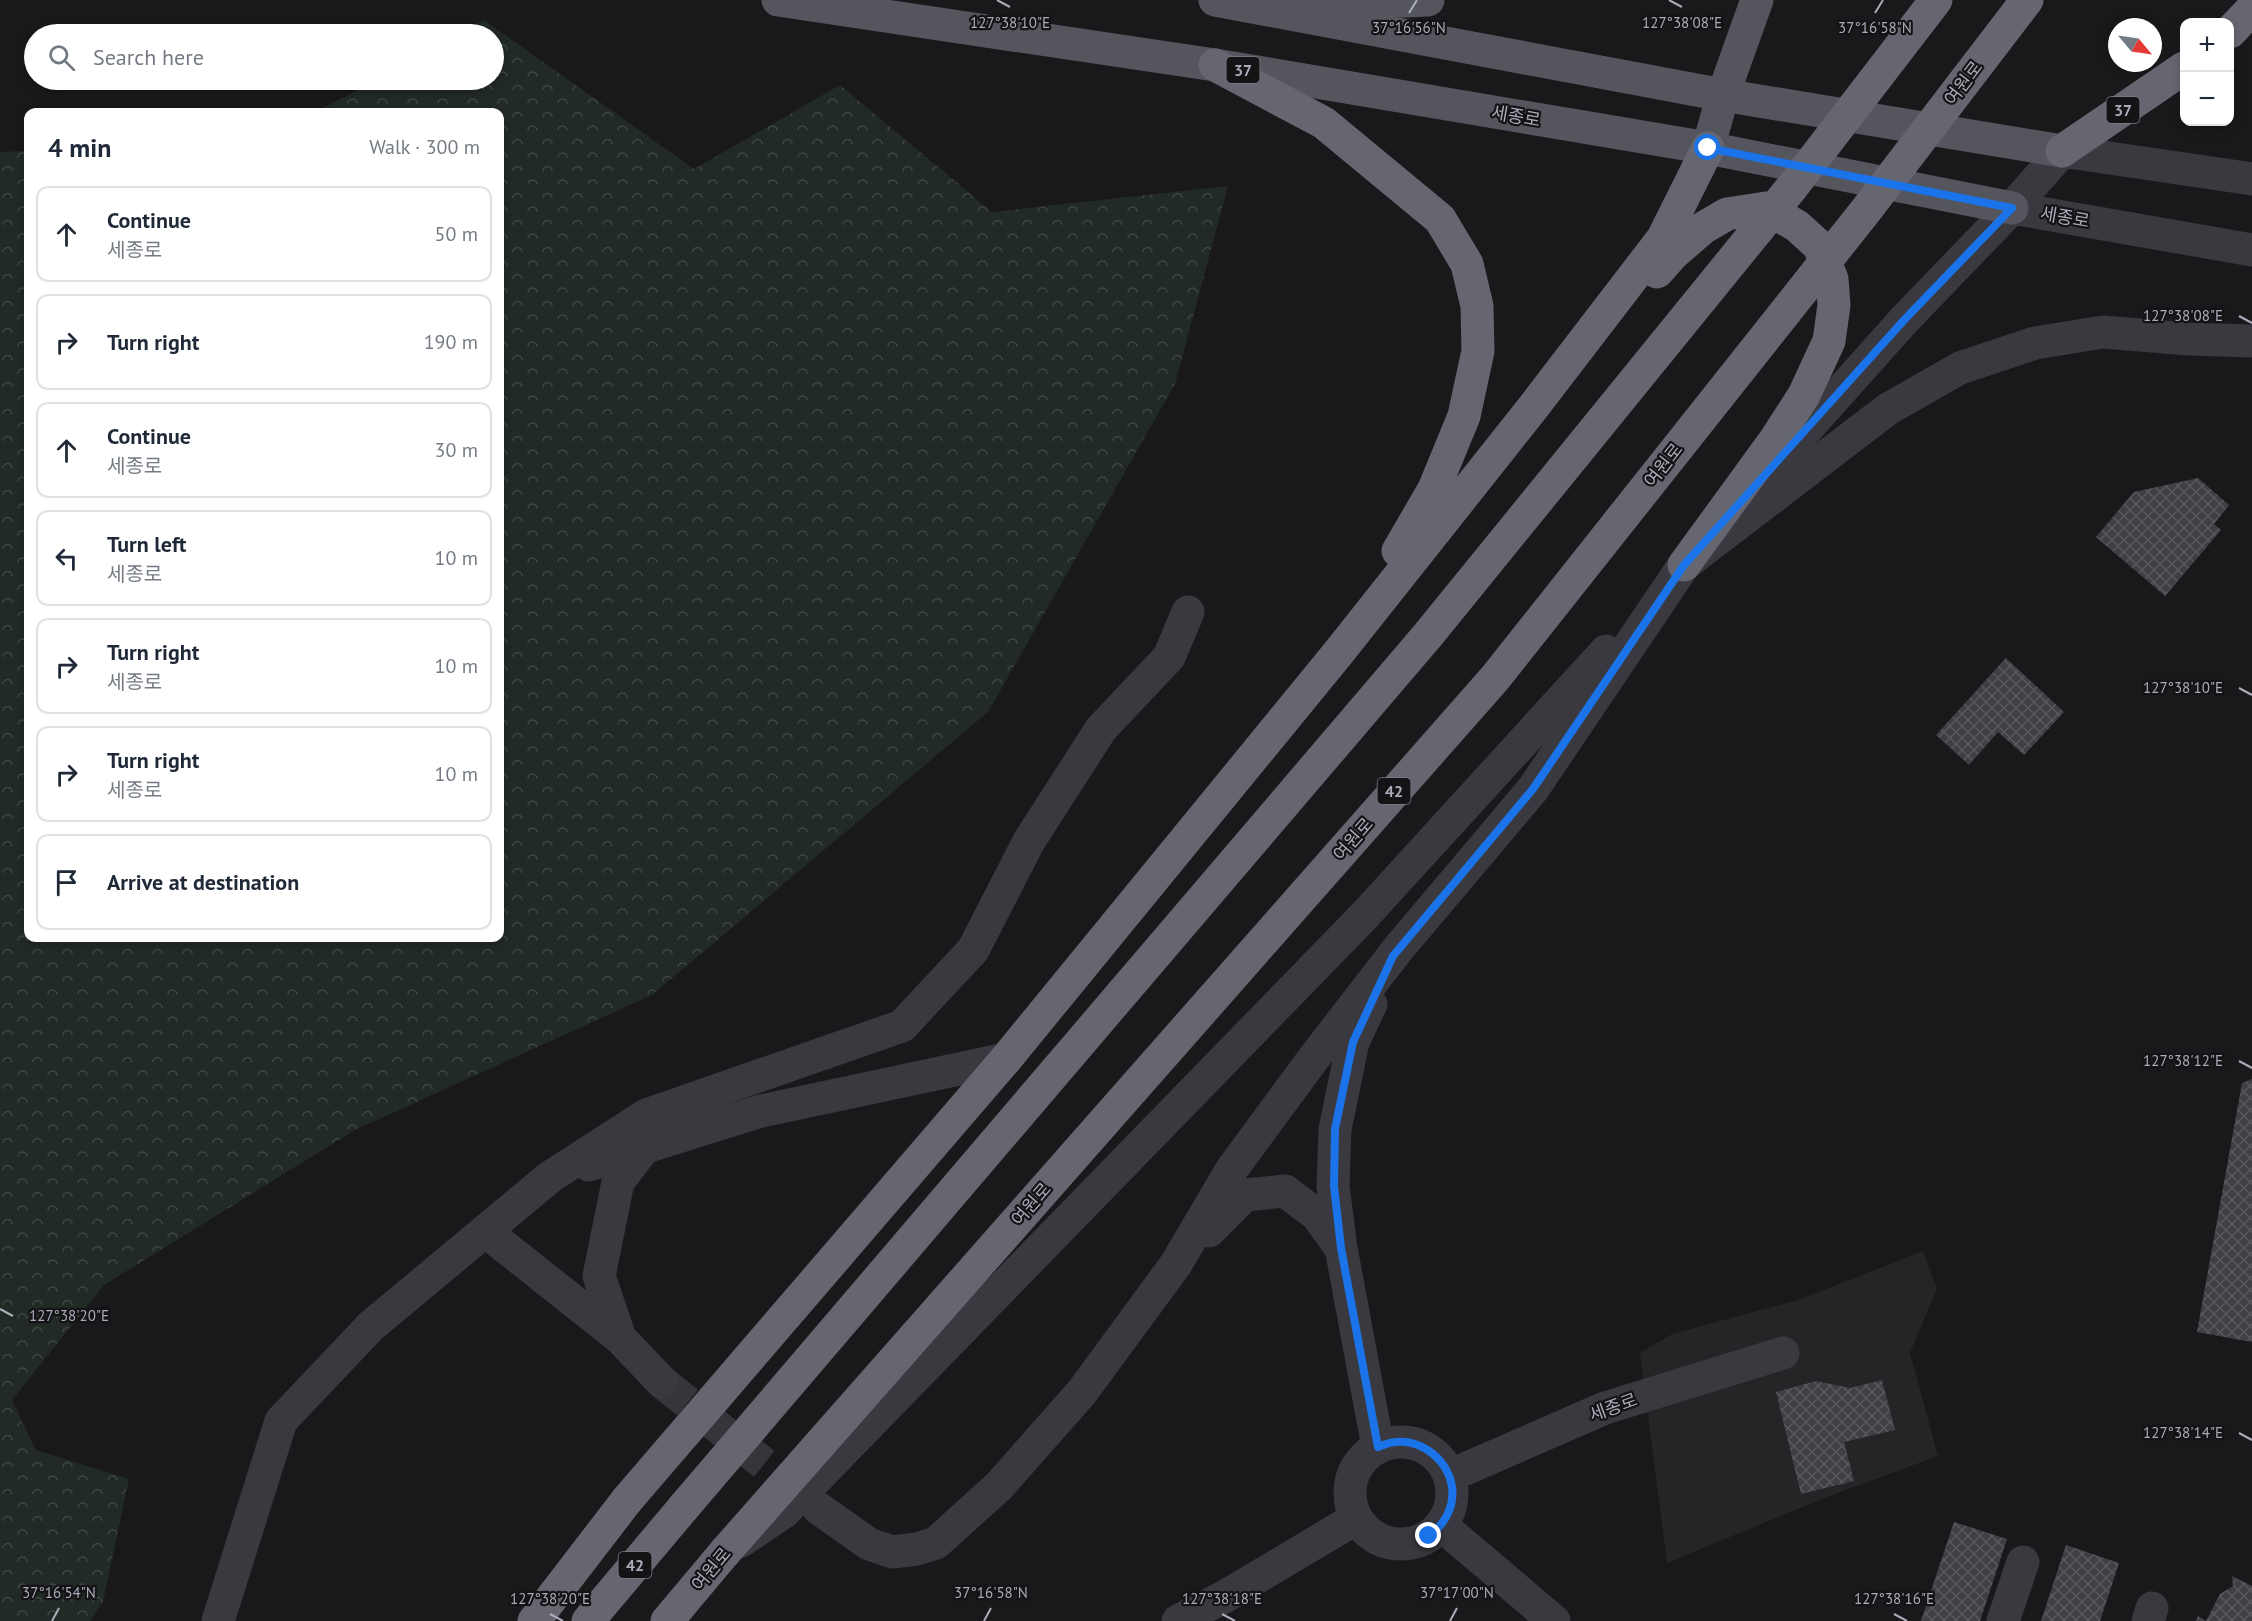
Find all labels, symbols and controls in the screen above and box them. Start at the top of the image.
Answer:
text: 127°38'10"E [970,13,1050,32]
text: 127°38'08"E [1642,13,1722,32]
text: 37°16'56"N [1372,18,1446,37]
text: 37°16'58"N [1838,18,1912,37]
north arrow [2108,18,2162,72]
map controls [2180,18,2234,126]
button: + [2180,18,2234,72]
search box [24,24,504,90]
icon: search [45,41,78,74]
text: Search here [93,43,204,71]
street label: 여원로 [1939,56,1987,110]
road number: 37 [1226,57,1260,83]
button: − [2180,72,2234,126]
road number: 37 [2106,97,2140,123]
street label: 세종로 [1490,100,1542,132]
text: 4 min [48,131,111,164]
text: Walk · 300 m [369,134,480,160]
route start [1694,134,1720,160]
street label: 세종로 [2039,201,2091,233]
text: Continue [107,206,191,234]
icon: ahead [50,218,83,251]
text: 50 m [435,221,478,247]
text: 세종로 [107,237,162,263]
text: 127°38'08"E [2143,306,2223,325]
icon: right [50,326,83,359]
text: Turn right [107,328,199,356]
text: 190 m [424,329,478,355]
text: Continue [107,422,191,450]
icon: ahead [50,434,83,467]
text: 30 m [435,437,478,463]
street label: 여원로 [1639,438,1687,492]
text: 세종로 [107,453,162,479]
text: Turn left [107,530,187,558]
icon: left [50,542,83,575]
text: 10 m [435,545,478,571]
text: 세종로 [107,561,162,587]
text: Turn right [107,638,199,666]
icon: right [50,650,83,683]
text: 10 m [435,653,478,679]
text: 세종로 [107,669,162,695]
text: 127°38'10"E [2143,678,2223,697]
text: Turn right [107,746,199,774]
icon: right [50,758,83,791]
text: 10 m [435,761,478,787]
text: 세종로 [107,777,162,803]
road number: 42 [1378,778,1410,804]
street label: 여원로 [1328,813,1378,865]
icon: arrive [50,866,83,899]
text: Arrive at destination [107,868,299,896]
text: 127°38'12"E [2143,1051,2223,1070]
street label: 여원로 [1006,1178,1056,1230]
text: 127°38'20"E [29,1306,109,1325]
street label: 세종로 [1586,1388,1640,1426]
text: 127°38'14"E [2143,1423,2223,1442]
route end [1415,1522,1441,1548]
street label: 여원로 [686,1543,736,1595]
road number: 42 [618,1552,652,1578]
text: 37°16'54"N [22,1583,96,1602]
text: 37°16'58"N [954,1583,1028,1602]
text: 37°17'00"N [1420,1583,1494,1602]
text: 127°38'20"E [510,1589,590,1608]
text: 127°38'18"E [1182,1589,1262,1608]
text: 127°38'16"E [1854,1589,1934,1608]

